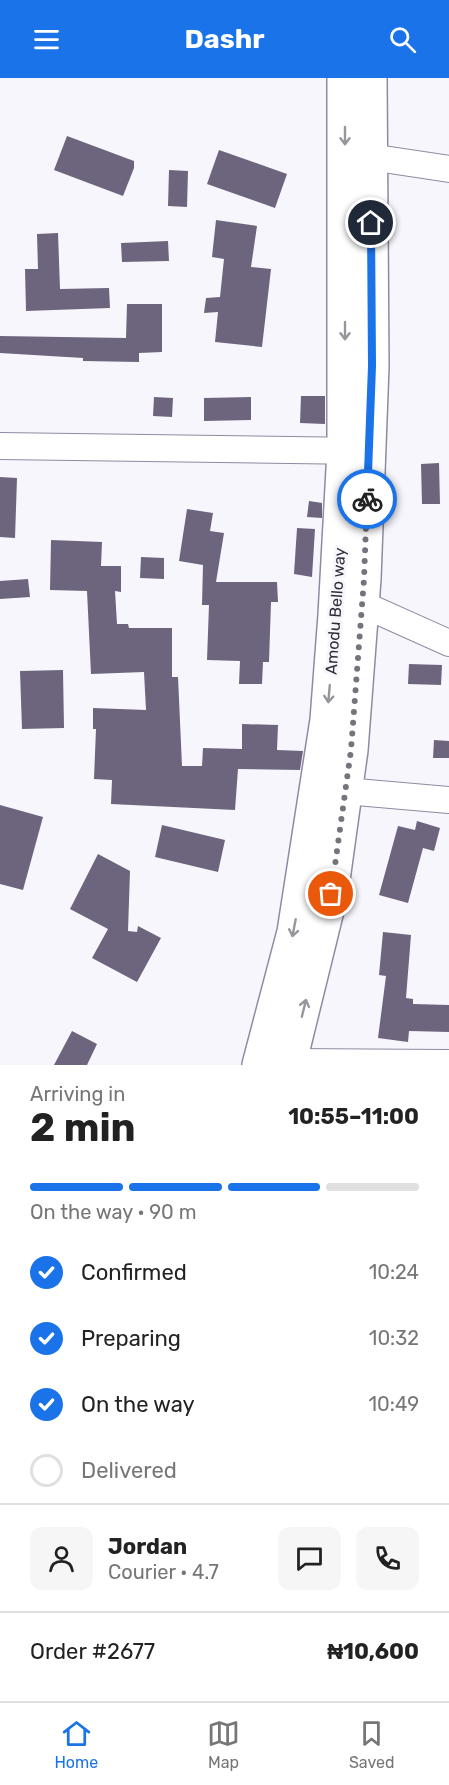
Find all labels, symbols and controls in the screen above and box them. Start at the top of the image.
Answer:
icon: menu [30,23,63,56]
text: Dashr [184,23,265,55]
icon: search [386,23,419,56]
one-way arrow [339,126,351,146]
pin [345,197,396,248]
icon: home [354,206,387,239]
one-way arrow [339,321,351,341]
courier [337,469,397,529]
icon: bike [351,483,384,516]
street label: Amodu Bello way [322,547,349,675]
one-way arrow [323,684,334,703]
pin [305,868,356,919]
icon: bag [314,877,347,910]
one-way arrow [288,918,299,938]
one-way arrow [299,999,310,1018]
text: Arriving in [30,1082,125,1106]
text: 10:55–11:00 [288,1103,419,1130]
text: 2 min [30,1105,136,1151]
text: On the way · 90 m [30,1200,196,1224]
icon: check [30,1256,63,1289]
text: Confirmed [81,1259,187,1286]
text: 10:24 [369,1260,419,1284]
icon: check [30,1322,63,1355]
text: Preparing [81,1325,181,1352]
text: 10:32 [369,1326,419,1350]
icon: check [30,1388,63,1421]
text: On the way [81,1391,195,1418]
text: 10:49 [369,1392,419,1416]
text: Delivered [81,1457,177,1484]
button: person [30,1527,93,1590]
button: chat [278,1527,341,1590]
button: phone [356,1527,419,1590]
text: Jordan [108,1533,187,1560]
text: Courier · 4.7 [108,1560,219,1584]
text: Order #2677 [30,1638,155,1665]
text: ₦10,600 [327,1638,419,1665]
tab: Home [54,1717,98,1772]
tab: Map [207,1717,240,1772]
tab: Saved [349,1717,395,1772]

